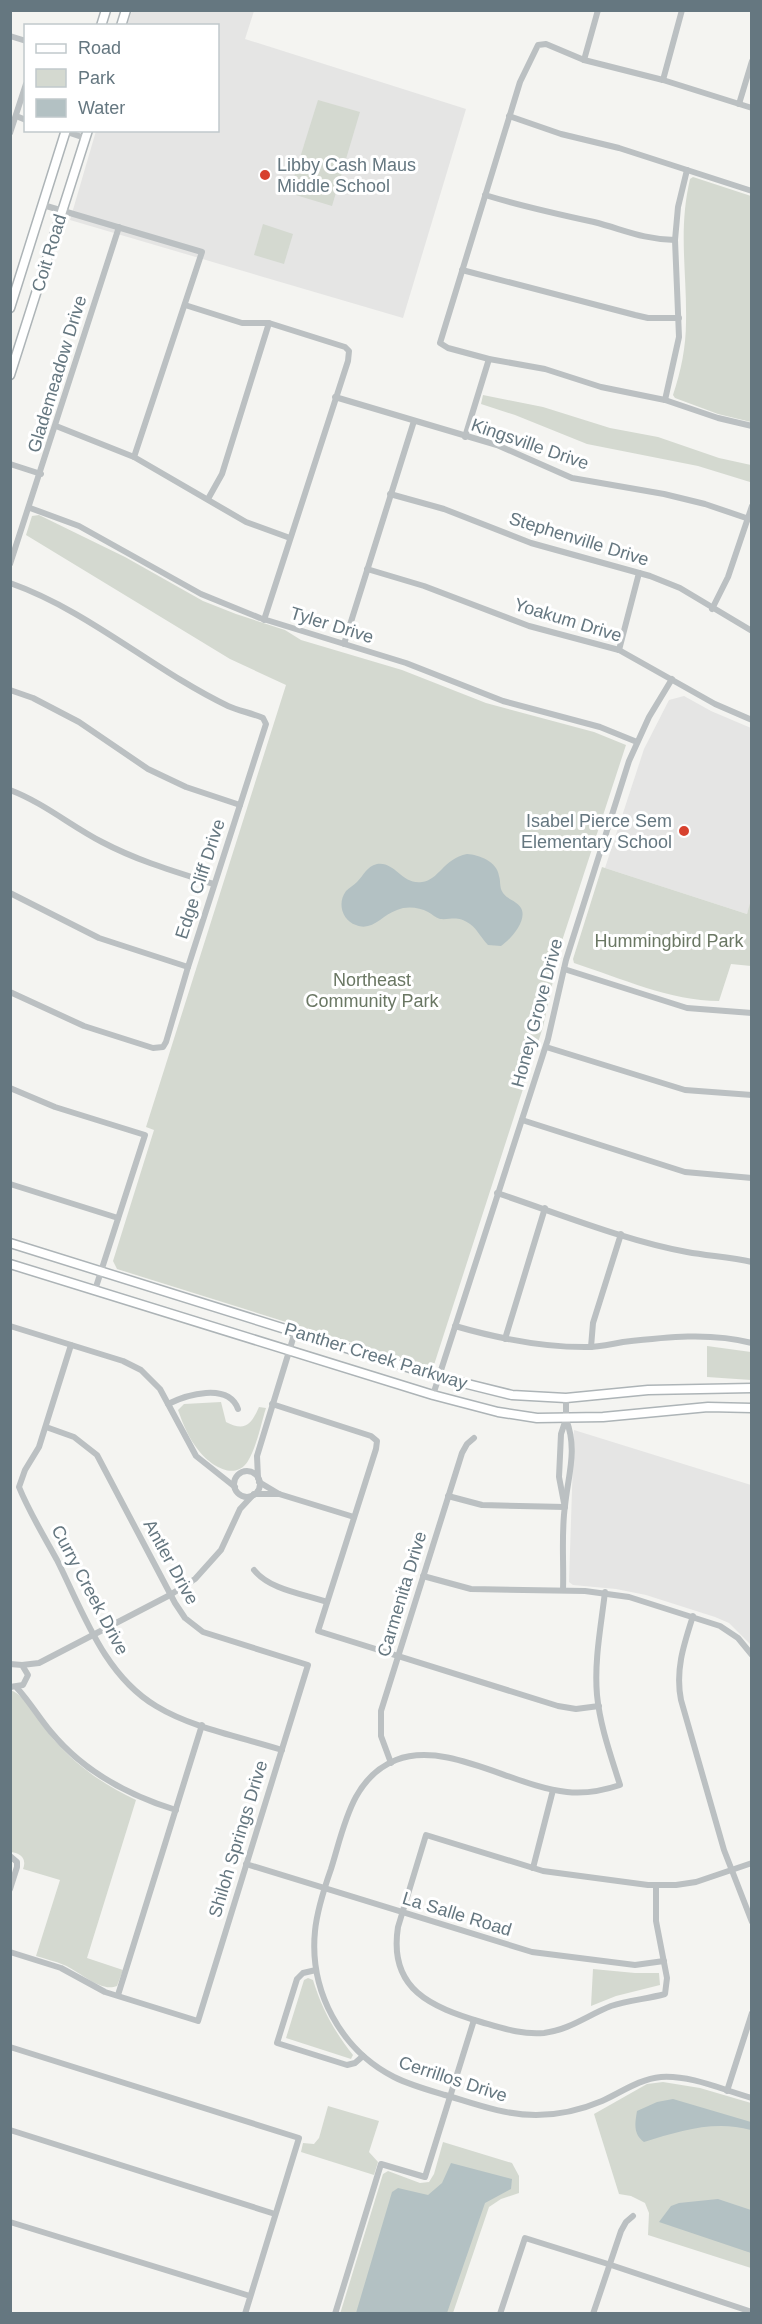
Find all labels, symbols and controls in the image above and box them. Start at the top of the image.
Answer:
legend [24,24,219,132]
text: Road [78,38,121,58]
text: Park [78,68,116,88]
text: Water [78,98,125,118]
place label: Libby Cash Maus Middle School [277,155,416,196]
marker: Libby Cash Maus Middle School [258,168,272,182]
street label: Coit Road [28,212,70,294]
street label: Glademeadow Drive [24,293,90,455]
street label: Kingsville Drive [469,415,591,473]
street label: Stephenville Drive [507,508,651,570]
street label: Yoakum Drive [512,594,624,646]
street label: Tyler Drive [288,603,376,647]
place label: Isabel Pierce Sem Elementary School [521,811,672,852]
street label: Edge Cliff Drive [171,817,229,941]
marker: Isabel Pierce Sem Elementary School [677,824,691,838]
park label: Hummingbird Park [594,931,745,951]
street label: Honey Grove Drive [508,936,566,1090]
park label: Northeast Community Park [305,970,440,1011]
street label: Panther Creek Parkway [282,1319,470,1393]
street label: Antler Drive [139,1516,203,1608]
street label: Curry Creek Drive [47,1522,133,1658]
street label: Carmenita Drive [373,1529,431,1659]
street label: Shiloh Springs Drive [205,1758,271,1920]
street label: La Salle Road [400,1888,514,1940]
street label: Cerrillos Drive [396,2052,510,2106]

